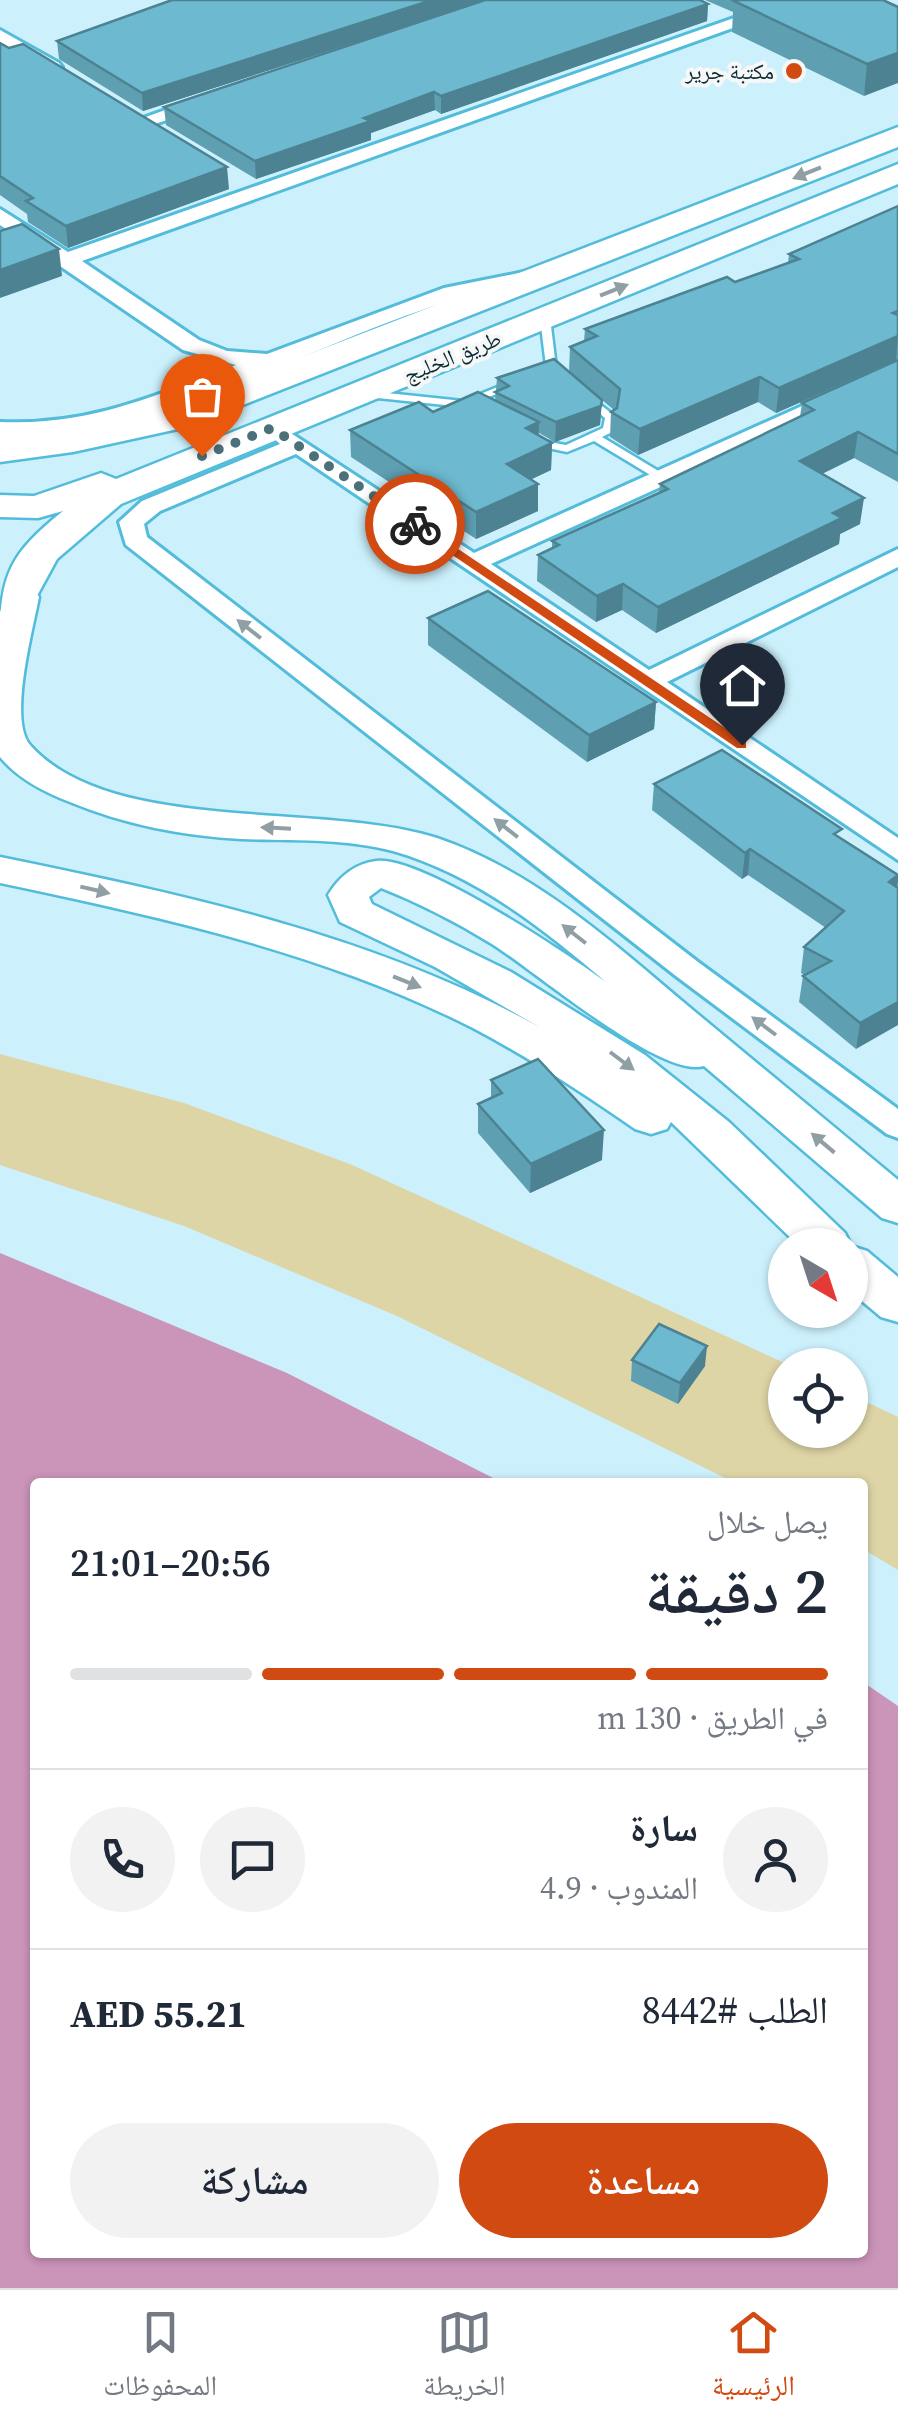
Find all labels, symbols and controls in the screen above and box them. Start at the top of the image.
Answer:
place label: مكتبة جرير [684,56,774,86]
marker: مكتبة جرير [783,60,805,82]
one-way arrow [792,165,822,181]
one-way arrow [600,281,630,297]
street label: طريق الخليج [399,323,505,389]
pin [160,354,245,457]
icon: bag [175,369,230,424]
courier [365,474,465,574]
icon: bike [388,497,443,552]
one-way arrow [236,619,262,640]
pin [700,643,785,746]
icon: home [715,658,770,713]
one-way arrow [493,818,519,839]
one-way arrow [259,820,291,836]
one-way arrow [80,883,111,898]
one-way arrow [561,924,587,945]
one-way arrow [392,974,422,990]
one-way arrow [751,1016,777,1036]
one-way arrow [609,1050,635,1070]
one-way arrow [811,1133,836,1154]
north arrow [768,1228,868,1328]
map controls [768,1228,868,1448]
button: locate [768,1348,868,1448]
text: يصل خلال [707,1500,828,1544]
text: 20:56–21:01 [70,1537,271,1589]
text: 2 دقيقة [645,1546,828,1635]
text: في الطريق · 130 m [597,1696,828,1740]
text: سارة [630,1802,698,1854]
button: phone [70,1807,175,1912]
button: chat [200,1807,305,1912]
button: person [723,1807,828,1912]
text: المندوب · 4.9 [540,1866,698,1910]
text: الطلب #8442 [642,1984,828,2036]
text: AED 55.21 [70,1988,247,2040]
button: مشاركة [70,2123,439,2238]
button: مساعدة [459,2123,828,2238]
tab: المحفوظات [103,2305,217,2413]
tab: الخريطة [423,2305,506,2413]
tab: الرئيسية [712,2305,795,2413]

